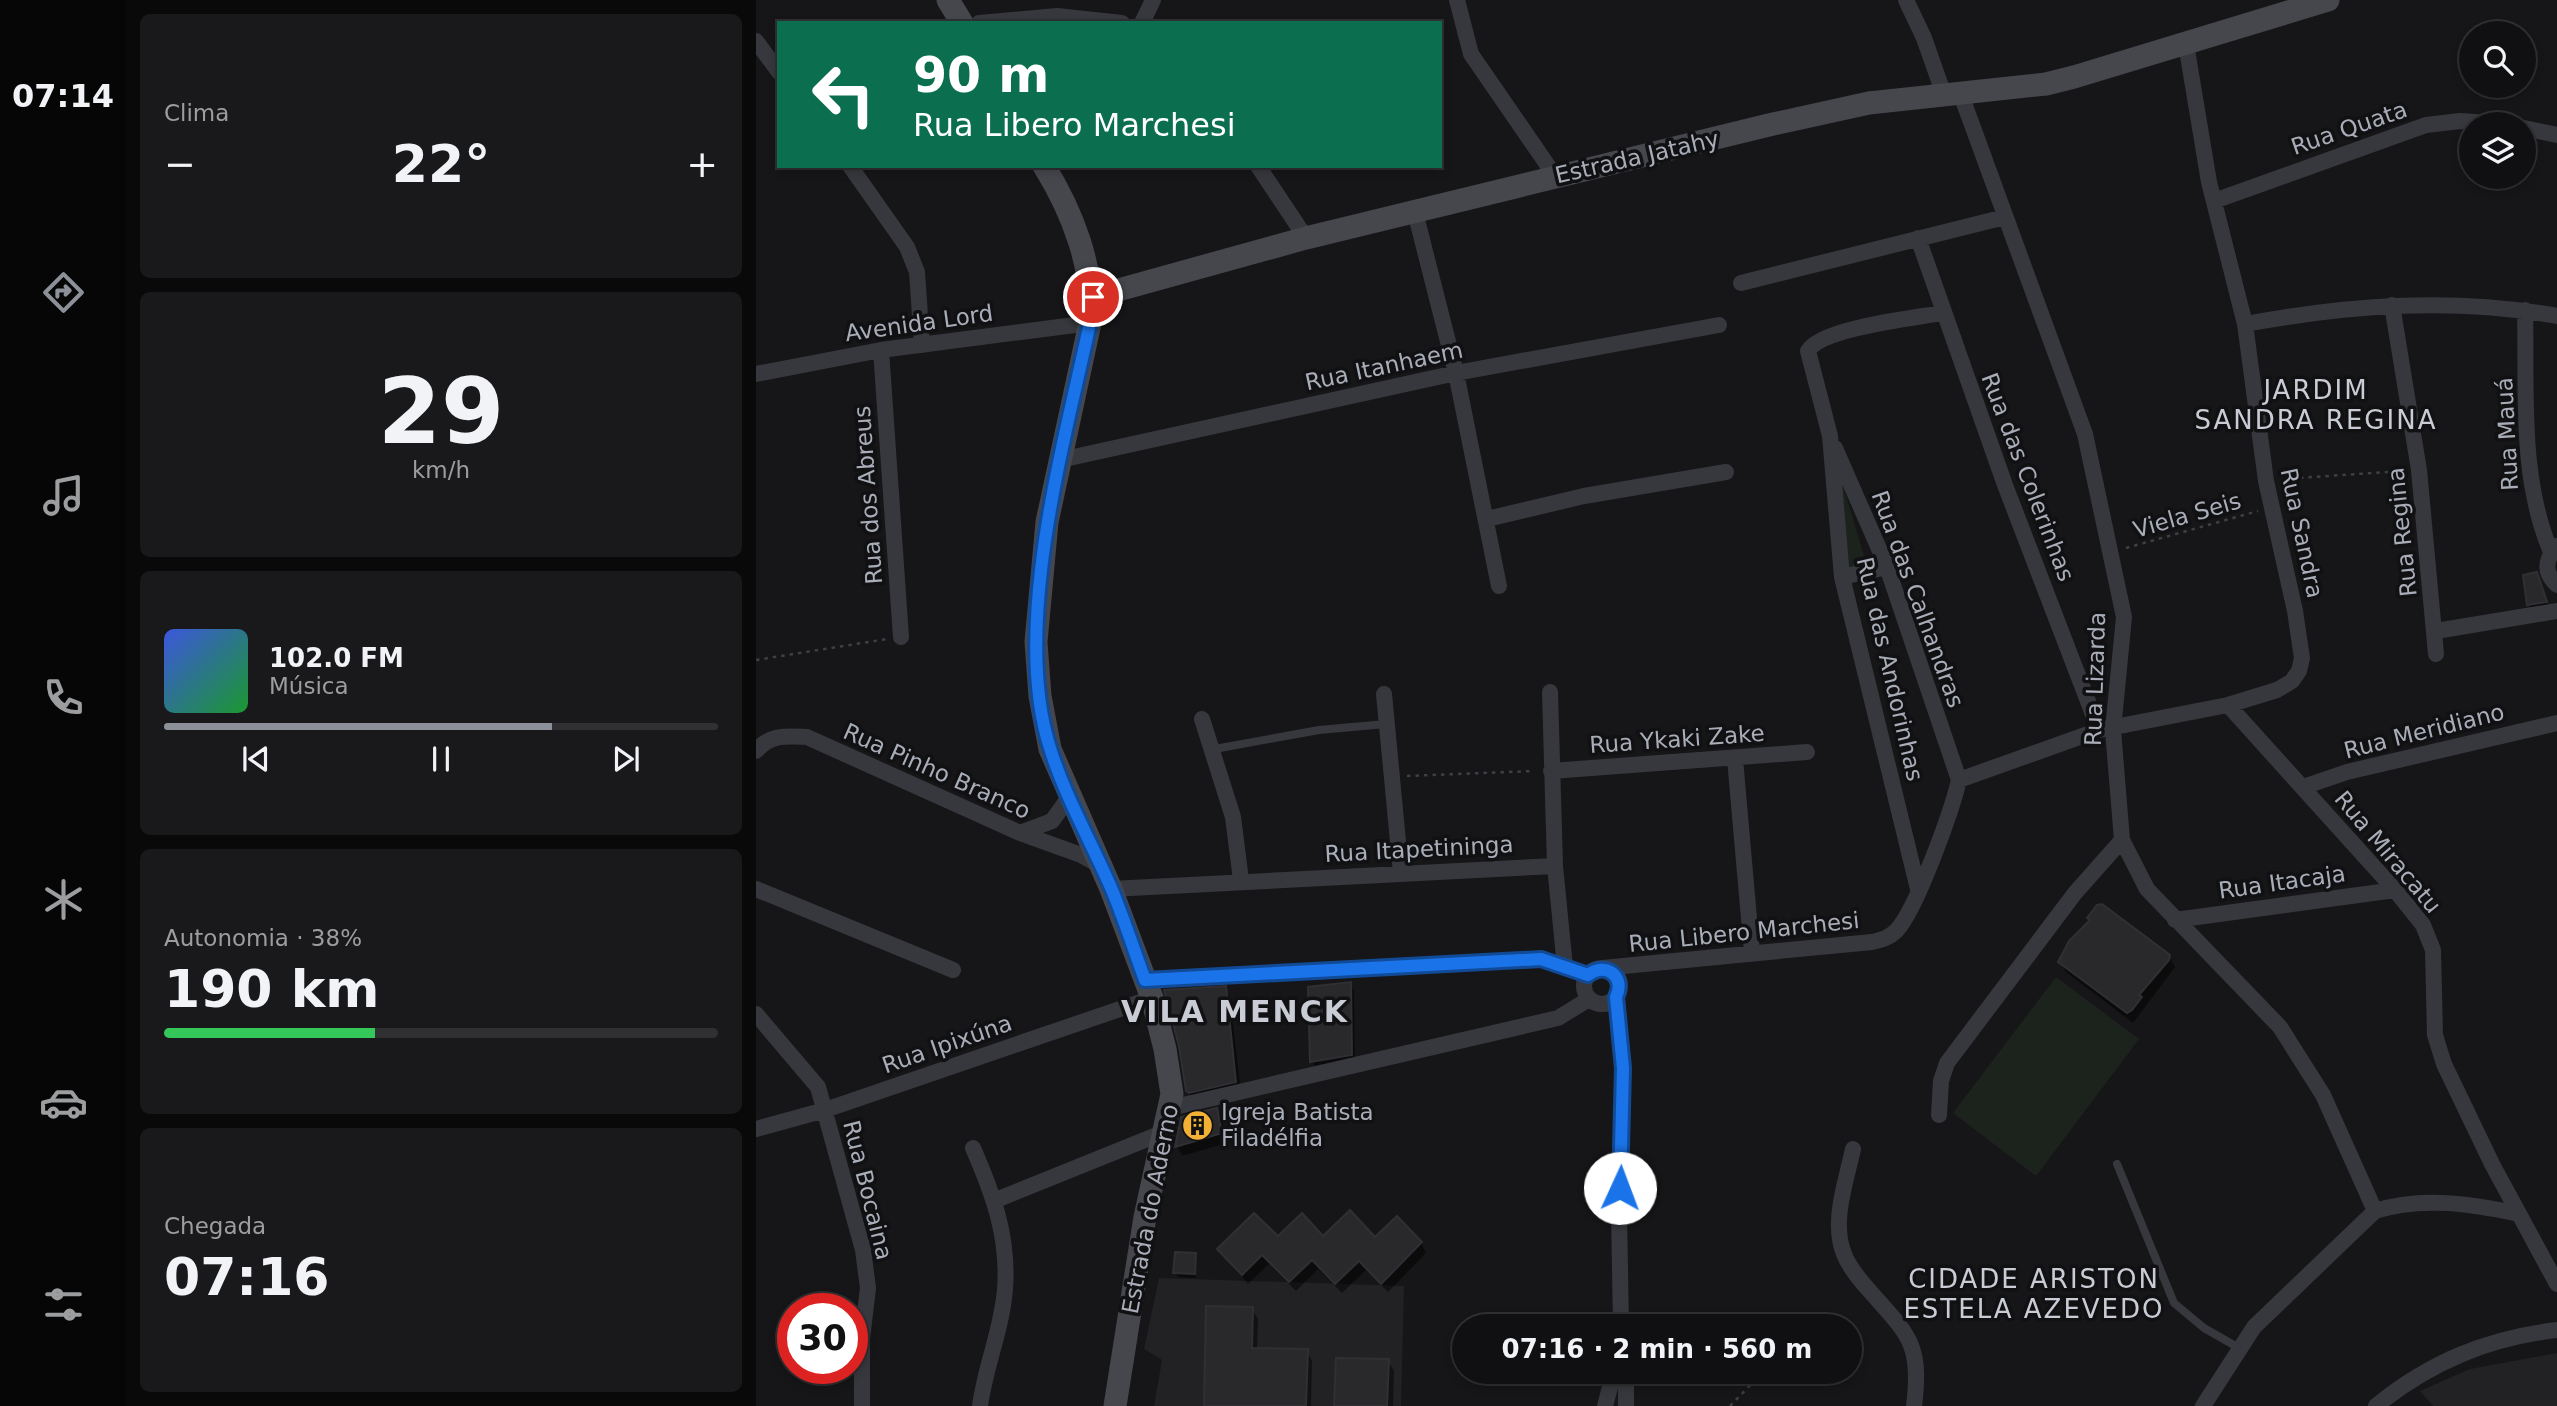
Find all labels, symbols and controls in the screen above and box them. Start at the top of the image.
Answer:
map controls [2459,21,2536,189]
button: search [2459,21,2536,98]
text: 90 m [913,47,1049,104]
icon: left [798,49,889,140]
text: 07:14 [12,77,114,115]
street label: Rua Quata [2288,96,2410,160]
text: Clima [164,100,229,126]
text: Rua Libero Marchesi [913,106,1236,144]
button: layers [2459,112,2536,189]
street label: Estrada Jatahy [1553,126,1721,188]
text: 22° [392,134,490,194]
text: − [164,142,196,186]
text: + [686,142,718,186]
pin [1063,267,1123,327]
icon: directions [39,268,88,317]
icon: arrive [1074,278,1112,316]
street label: Avenida Lord [843,300,995,346]
street label: Rua Itanhaem [1303,337,1465,395]
text: 29 [378,359,504,464]
street label: Rua das Colerinhas [1976,369,2080,585]
district label: JARDIM SANDRA REGINA [2195,375,2437,435]
street label: Rua Mauá [2491,377,2523,491]
street label: Rua dos Abreus [849,405,887,585]
text: km/h [412,457,470,483]
street label: Rua Sandra [2276,466,2328,600]
street label: Rua Regina [2382,466,2422,598]
icon: music [39,471,88,520]
street label: Rua das Calhandras [1867,487,1969,711]
street label: Viela Seis [2130,487,2244,543]
street label: Rua das Andorinhas [1852,555,1928,783]
street label: Rua Lizarda [2080,612,2110,746]
text: 102.0 FM [269,643,404,673]
icon: phone [39,673,88,722]
text: Música [269,673,349,699]
street label: Rua Meridiano [2341,698,2507,764]
street label: Rua Pinho Branco [840,718,1034,824]
street label: Rua Ykaki Zake [1589,720,1765,758]
icon: previous [237,740,275,778]
icon: pause [422,740,460,778]
icon: next [607,740,645,778]
street label: Rua Miracatu [2329,786,2447,918]
street label: Rua Itapetininga [1324,831,1514,867]
street label: Rua Itacaja [2217,860,2347,904]
icon: climate [39,875,88,924]
street label: Rua Libero Marchesi [1627,907,1861,957]
text: Autonomia · 38% [164,925,362,951]
text: 190 km [164,959,379,1019]
district label: VILA MENCK [1121,994,1349,1029]
street label: Rua Ipixúna [879,1010,1015,1078]
icon: car [39,1078,88,1127]
place label: Igreja Batista Filadélfia [1221,1099,1374,1151]
street label: Estrada do Aderno [1117,1102,1183,1316]
building icon: Igreja Batista Filadélfia [1181,1108,1215,1142]
street label: Rua Bocaina [838,1118,898,1262]
position arrow [1583,1151,1657,1225]
text: Chegada [164,1213,266,1239]
text: 07:16 [164,1247,330,1307]
district label: CIDADE ARISTON ESTELA AZEVEDO [1903,1264,2165,1324]
icon: filters [39,1280,88,1329]
speed limit sign: 30 [777,1293,868,1384]
text: 07:16 · 2 min · 560 m [1502,1334,1812,1364]

